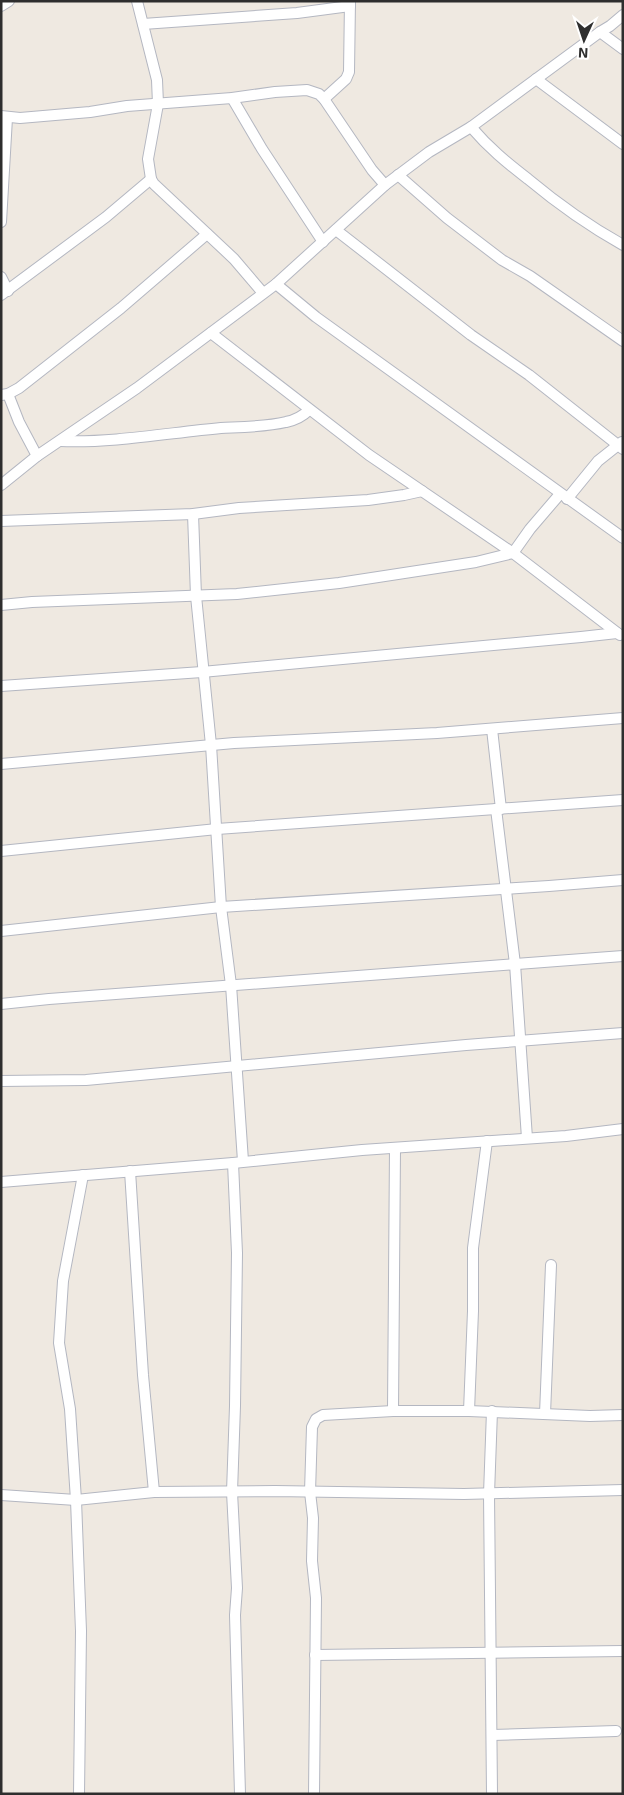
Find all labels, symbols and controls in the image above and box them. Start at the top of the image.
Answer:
north arrow [559,15,609,65]
text: N [578,45,589,62]

